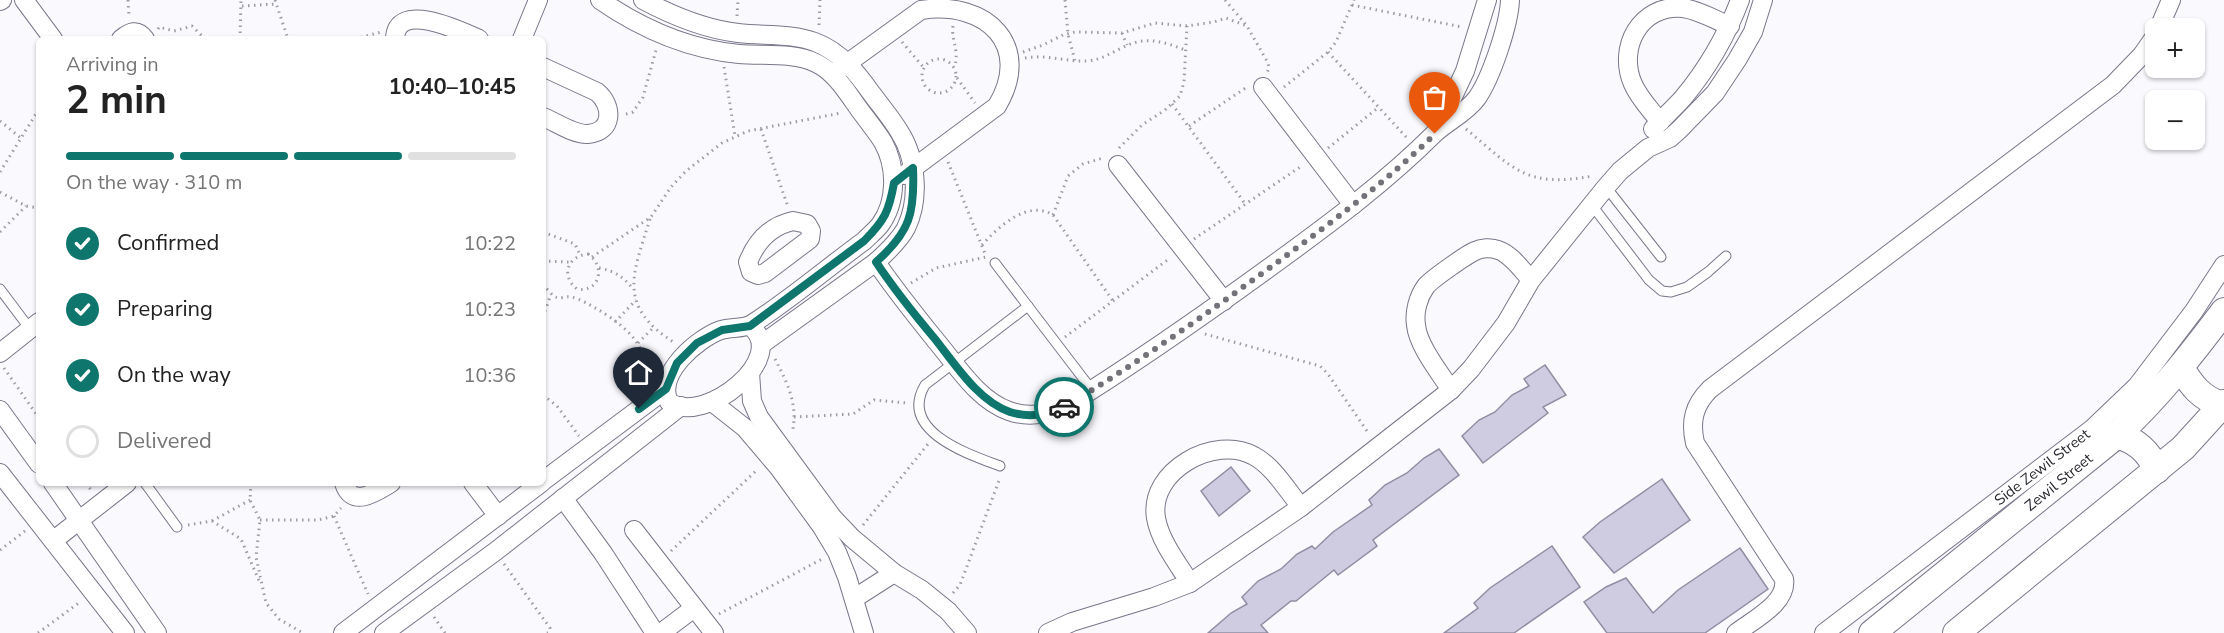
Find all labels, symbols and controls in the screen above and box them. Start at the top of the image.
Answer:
map controls [2145,18,2205,150]
button: + [2145,18,2205,78]
text: Arriving in [66,51,159,78]
text: 10:40–10:45 [388,72,516,102]
pin [1409,72,1460,134]
text: 2 min [66,74,167,127]
icon: bag [1418,81,1451,114]
button: − [2145,90,2205,150]
text: On the way · 310 m [66,169,242,196]
icon: check [66,227,99,260]
text: Confirmed [117,228,219,258]
text: 10:22 [463,230,516,257]
icon: check [66,293,99,326]
text: Preparing [117,294,213,324]
text: 10:23 [463,296,516,323]
pin [613,347,664,409]
icon: home [622,356,655,389]
icon: check [66,359,99,392]
text: On the way [117,360,231,390]
text: 10:36 [463,362,516,389]
courier [1034,377,1094,437]
icon: car [1048,391,1081,424]
street label: Side Zewil Street [1991,425,2093,509]
text: Delivered [117,426,212,456]
street label: Zewil Street [2021,450,2095,516]

